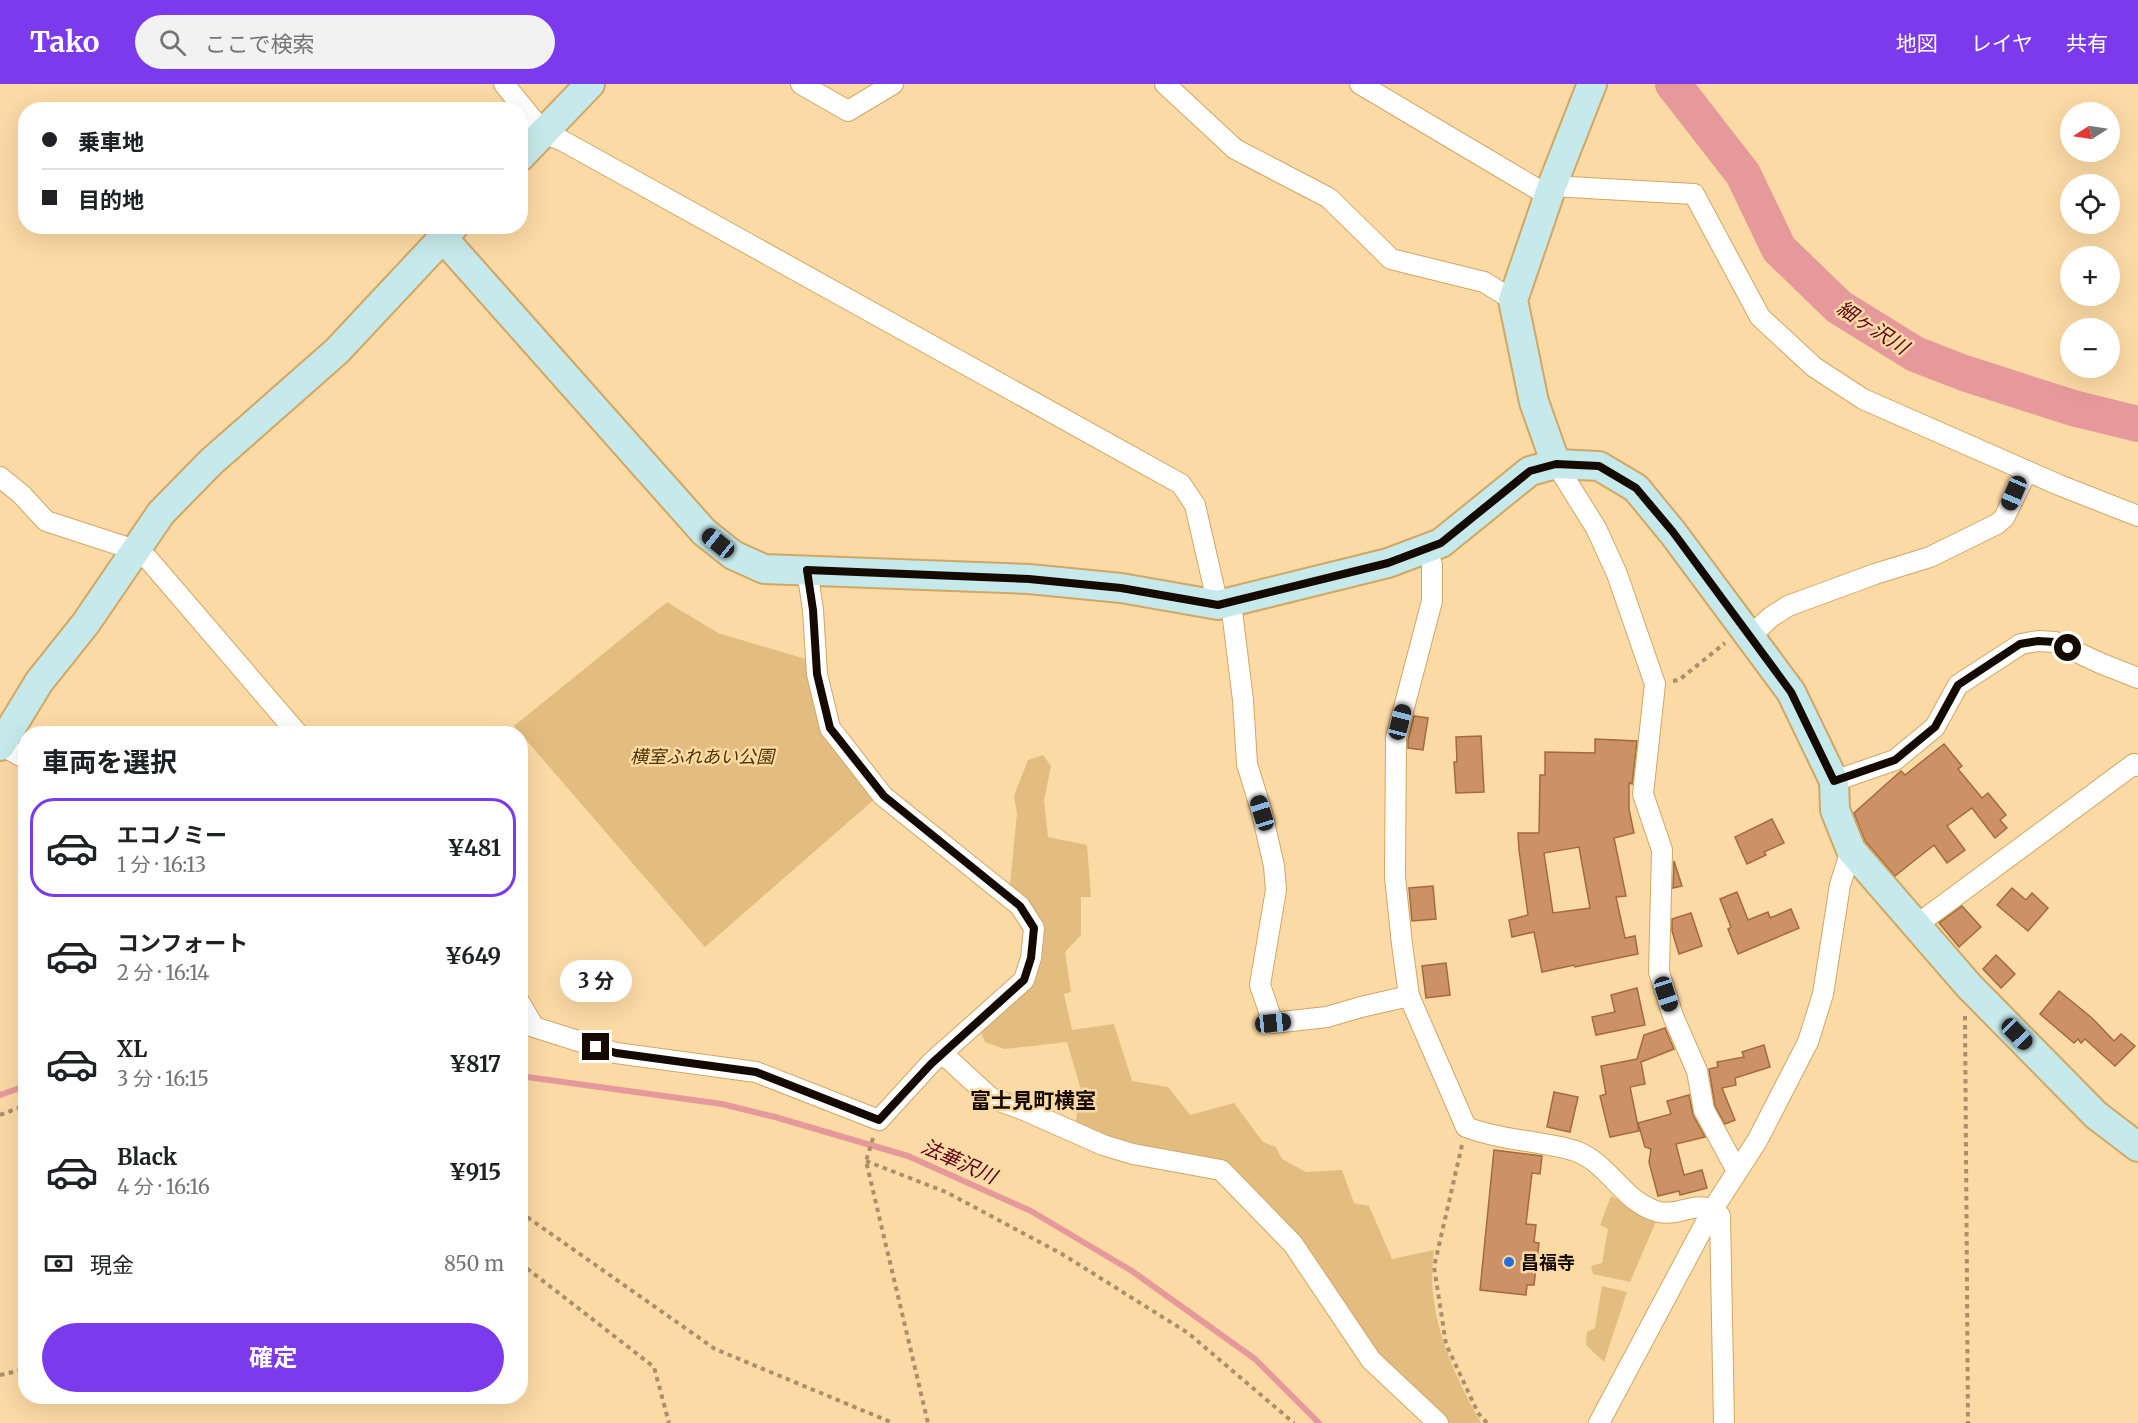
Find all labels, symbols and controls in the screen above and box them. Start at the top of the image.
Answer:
search box [135,15,555,69]
text: Tako [30,24,99,60]
icon: search [156,26,189,59]
text: ここで検索 [204,30,314,58]
text: 地図 [1896,30,1938,57]
text: レイヤ [1971,30,2033,57]
text: 共有 [2066,30,2108,57]
north arrow [2060,102,2120,162]
map controls [2060,102,2120,378]
text: 乗車地 [78,128,144,156]
button: locate [2060,174,2120,234]
text: 目的地 [78,186,144,214]
button: + [2060,246,2120,306]
water label: 細ヶ沢川 [1833,295,1915,360]
button: − [2060,318,2120,378]
car [1999,473,2029,513]
car [698,525,738,561]
route start [2054,634,2081,661]
car [1387,702,1413,742]
text: 車両を選択 [42,745,177,779]
park label: 横室ふれあい公園 [630,745,777,768]
car [1248,793,1276,833]
icon: car [45,821,99,875]
text: エコノミー [117,821,227,849]
text: ¥481 [447,834,501,862]
text: 1 分 · 16:13 [117,852,206,877]
icon: car [45,929,99,983]
text: コンフォート [117,929,248,957]
text: ¥649 [445,942,501,970]
text: 2 分 · 16:14 [117,960,209,985]
callout: 3 分 [560,960,632,1002]
text: 3 分 [578,968,614,993]
car [1652,974,1680,1014]
car [1254,1012,1292,1034]
car [1998,1015,2036,1053]
route end [582,1033,609,1060]
text: XL [117,1035,147,1063]
icon: car [45,1037,99,1091]
text: ¥817 [449,1050,501,1078]
text: 3 分 · 16:15 [117,1066,209,1091]
district label: 富士見町横室 [970,1087,1096,1114]
water label: 法華沢川 [917,1133,1002,1190]
text: Black [117,1143,177,1171]
icon: car [45,1145,99,1199]
text: ¥915 [449,1158,501,1186]
text: 4 分 · 16:16 [117,1174,210,1199]
icon: cash [42,1247,75,1280]
text: 現金 [90,1251,134,1279]
text: 850 m [444,1251,504,1276]
place label: 昌福寺 [1521,1251,1575,1274]
marker: 昌福寺 [1502,1255,1516,1269]
button: 確定 [42,1323,504,1392]

